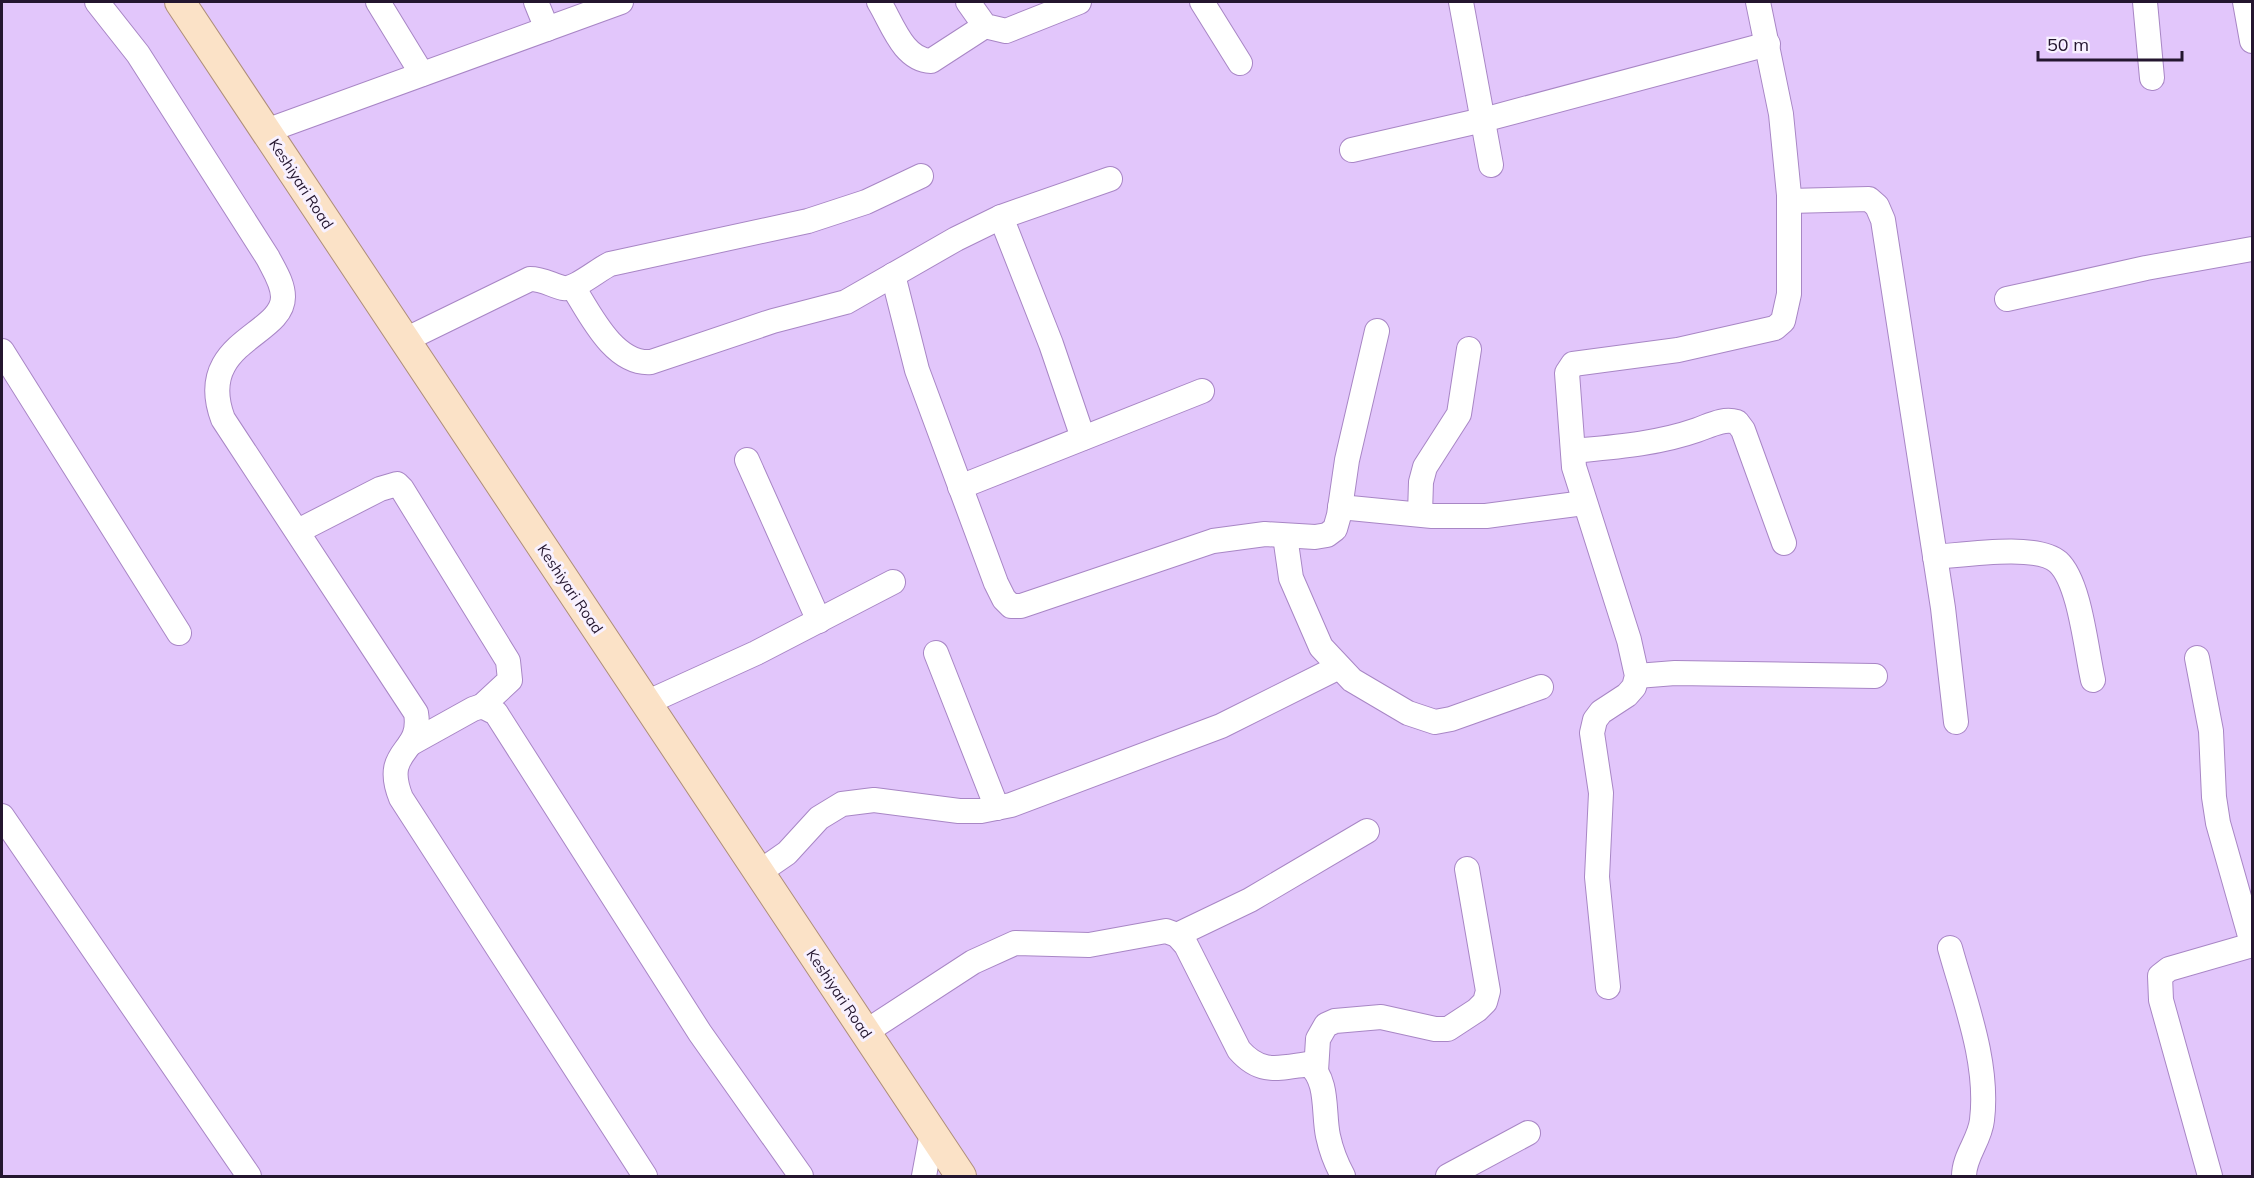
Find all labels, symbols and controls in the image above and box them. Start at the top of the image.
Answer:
scale bar [2038,24,2182,62]
text: 50 m [2047,33,2089,56]
street label: Keshiyari Road [265,135,338,232]
street label: Keshiyari Road [534,540,607,637]
street label: Keshiyari Road [803,945,876,1042]

